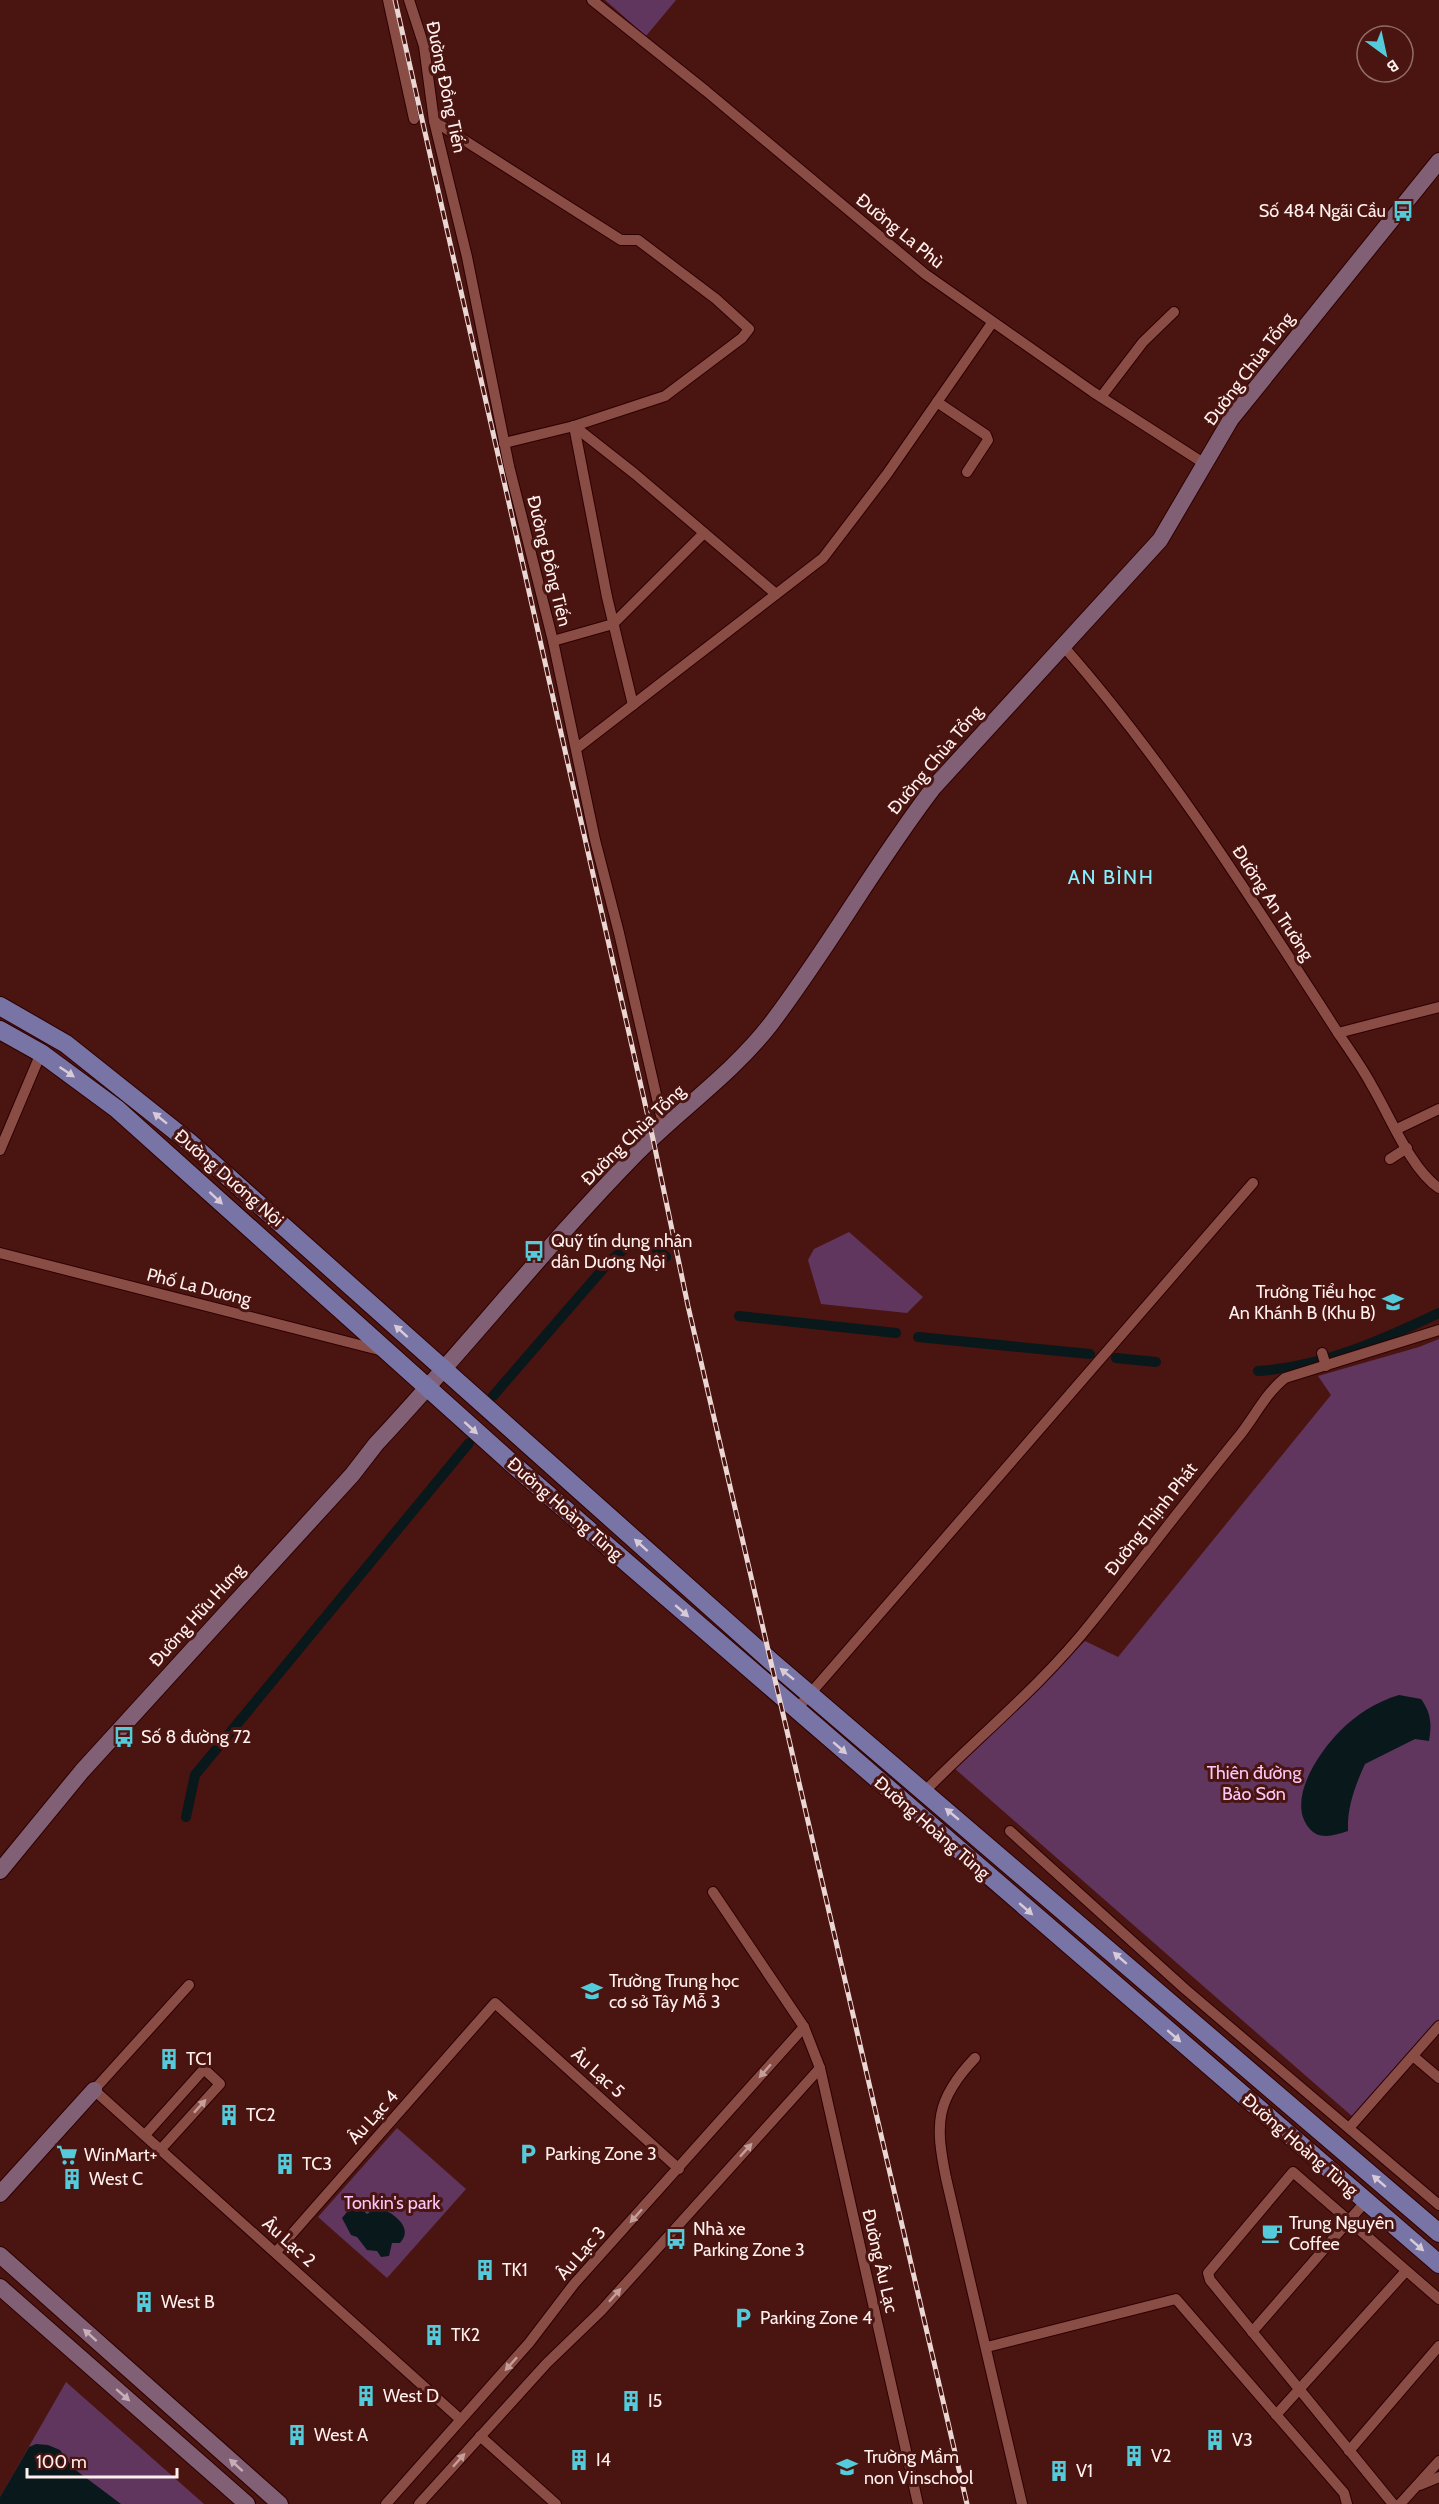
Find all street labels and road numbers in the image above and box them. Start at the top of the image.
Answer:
street label: Đường Đồng Tiến [421,19,471,155]
street label: Đường La Phù [852,189,948,273]
street label: Đường Chùa Tổng [1199,307,1299,430]
street label: Đường Đồng Tiến [522,493,576,629]
street label: Đường Chùa Tổng [883,700,988,819]
street label: Đường An Trường [1228,841,1319,966]
street label: Đường Chùa Tổng [577,1079,690,1190]
street label: Đường Dương Nội [170,1125,288,1231]
street label: Phố La Dương [144,1263,255,1311]
street label: Đường Hoàng Tùng [503,1453,628,1566]
street label: Đường Thịnh Phát [1100,1458,1202,1580]
street label: Đường Hữu Hưng [145,1558,250,1671]
street label: Đường Hoàng Tùng [870,1772,995,1885]
street label: Âu Lạc 5 [567,2043,629,2103]
street label: Âu Lạc 4 [343,2086,403,2148]
street label: Đường Hoàng Tùng [1238,2089,1363,2202]
street label: Đường Âu Lạc [857,2207,903,2315]
street label: Âu Lạc 2 [258,2213,320,2271]
street label: Âu Lạc 3 [552,2222,610,2284]

